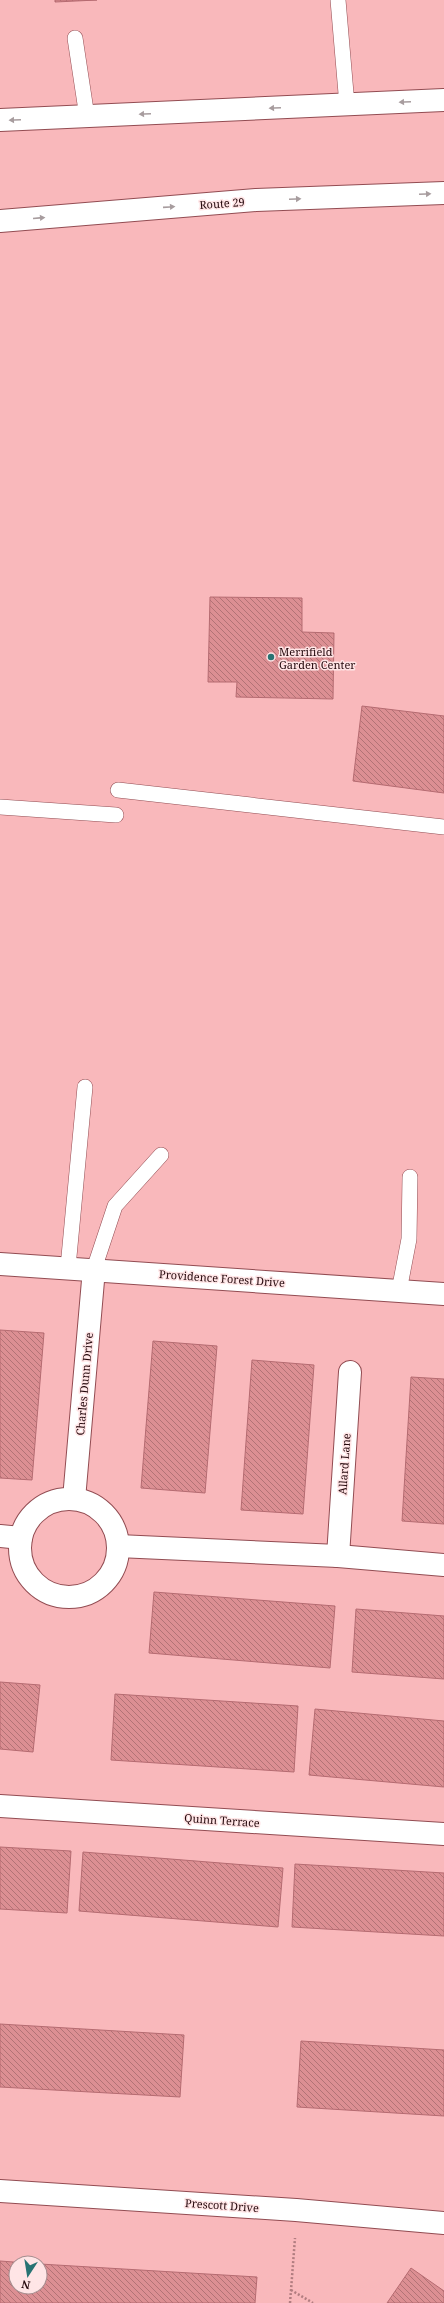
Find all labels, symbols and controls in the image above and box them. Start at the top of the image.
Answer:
one-way arrow [399,98,411,105]
one-way arrow [269,105,281,112]
one-way arrow [139,111,151,118]
one-way arrow [9,116,21,123]
one-way arrow [419,191,432,197]
street label: Route 29 [199,194,245,212]
one-way arrow [289,196,302,202]
one-way arrow [163,204,175,211]
one-way arrow [33,215,45,221]
place label: Merrifield Garden Center [279,644,356,672]
marker: Merrifield Garden Center [266,652,276,662]
street label: Providence Forest Drive [159,1266,286,1290]
street label: Charles Dunn Drive [72,1332,96,1436]
street label: Allard Lane [334,1433,354,1495]
street label: Quinn Terrace [184,1810,260,1830]
street label: Prescott Drive [185,2195,260,2215]
north arrow [8,2255,48,2295]
text: N [20,2277,32,2294]

